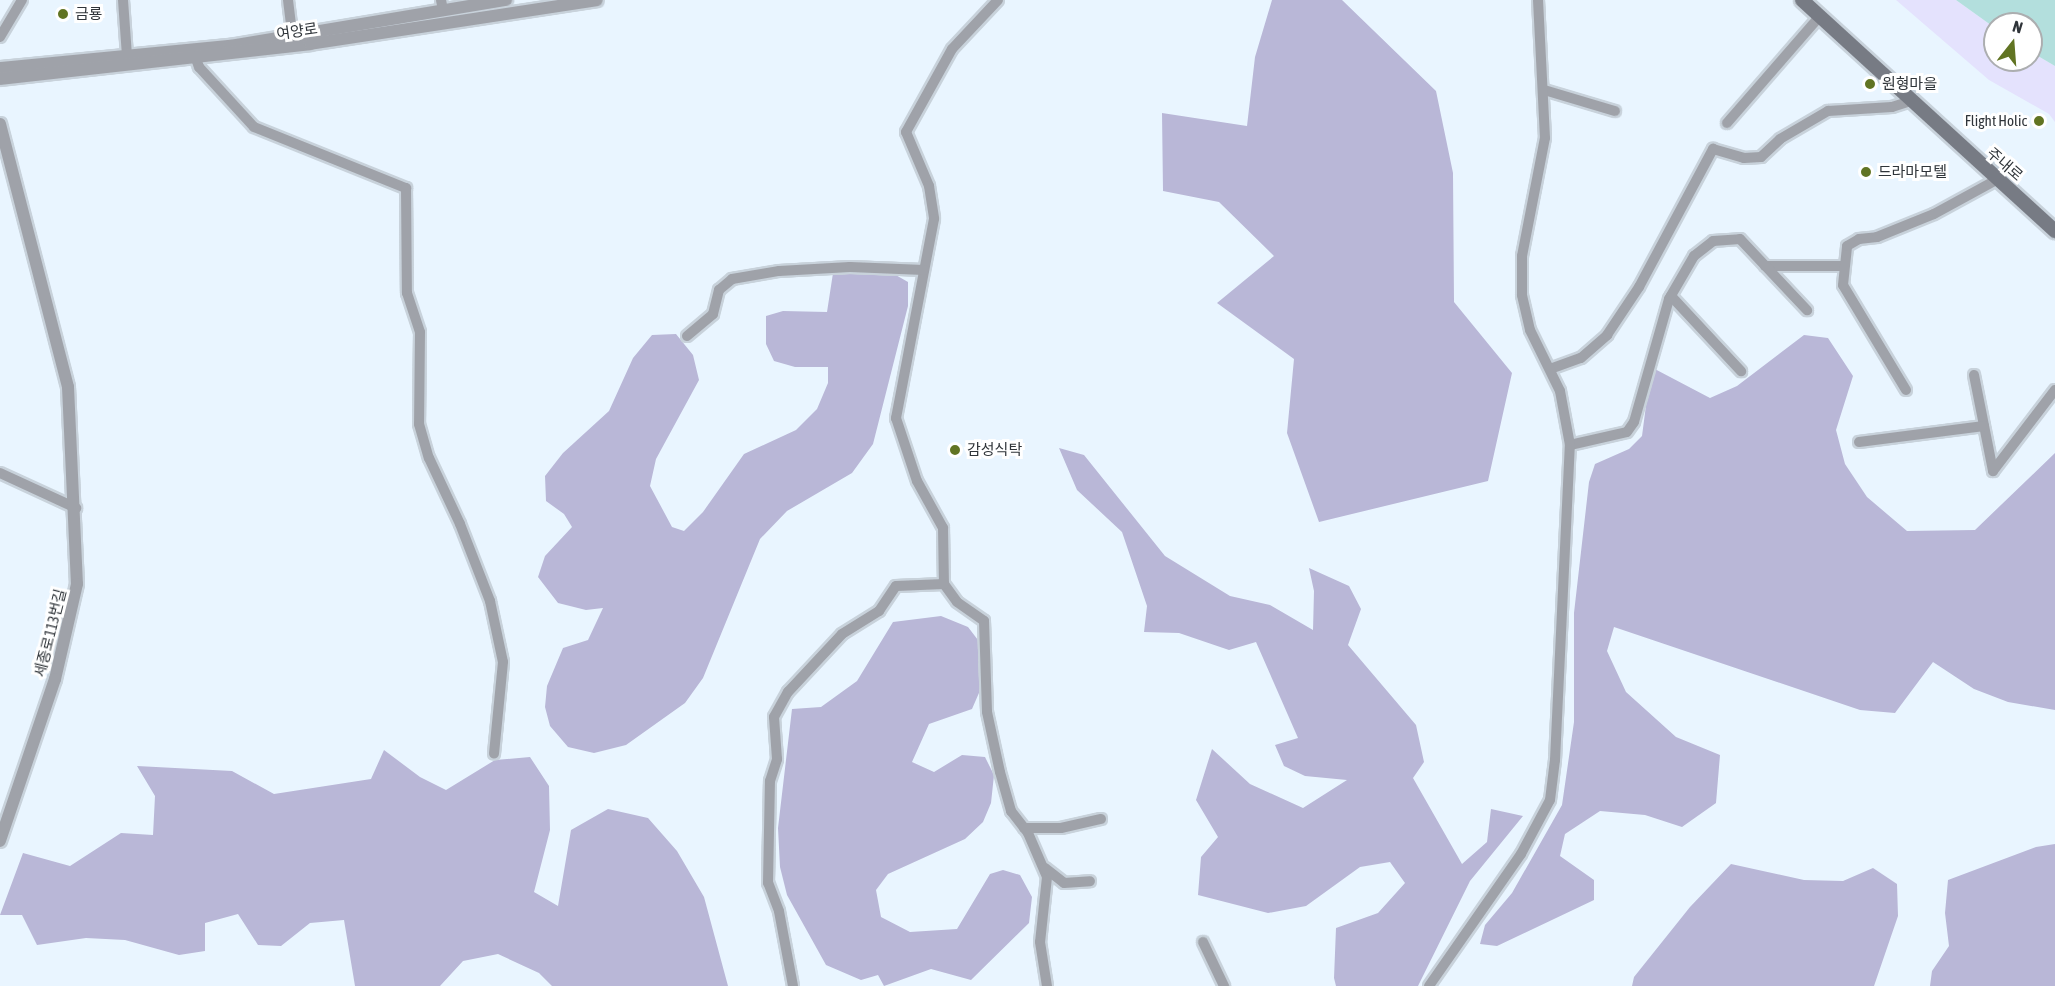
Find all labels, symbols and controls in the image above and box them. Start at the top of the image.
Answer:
place label: 금룡 [75,5,103,23]
marker: 금룡 [56,7,70,21]
north arrow [1983,12,2043,72]
text: N [2011,17,2025,37]
street label: 여양로 [275,19,319,43]
place label: 원형마을 [1882,75,1937,93]
marker: 원형마을 [1863,77,1877,91]
place label: Flight Holic [1965,112,2027,130]
marker: Flight Holic [2032,114,2046,128]
street label: 주내로 [1983,144,2027,184]
place label: 드라마모텔 [1878,163,1947,181]
marker: 드라마모텔 [1859,165,1873,179]
place label: 감성식탁 [967,441,1022,459]
marker: 감성식탁 [948,443,962,457]
street label: 세종로113번길 [30,587,70,679]

